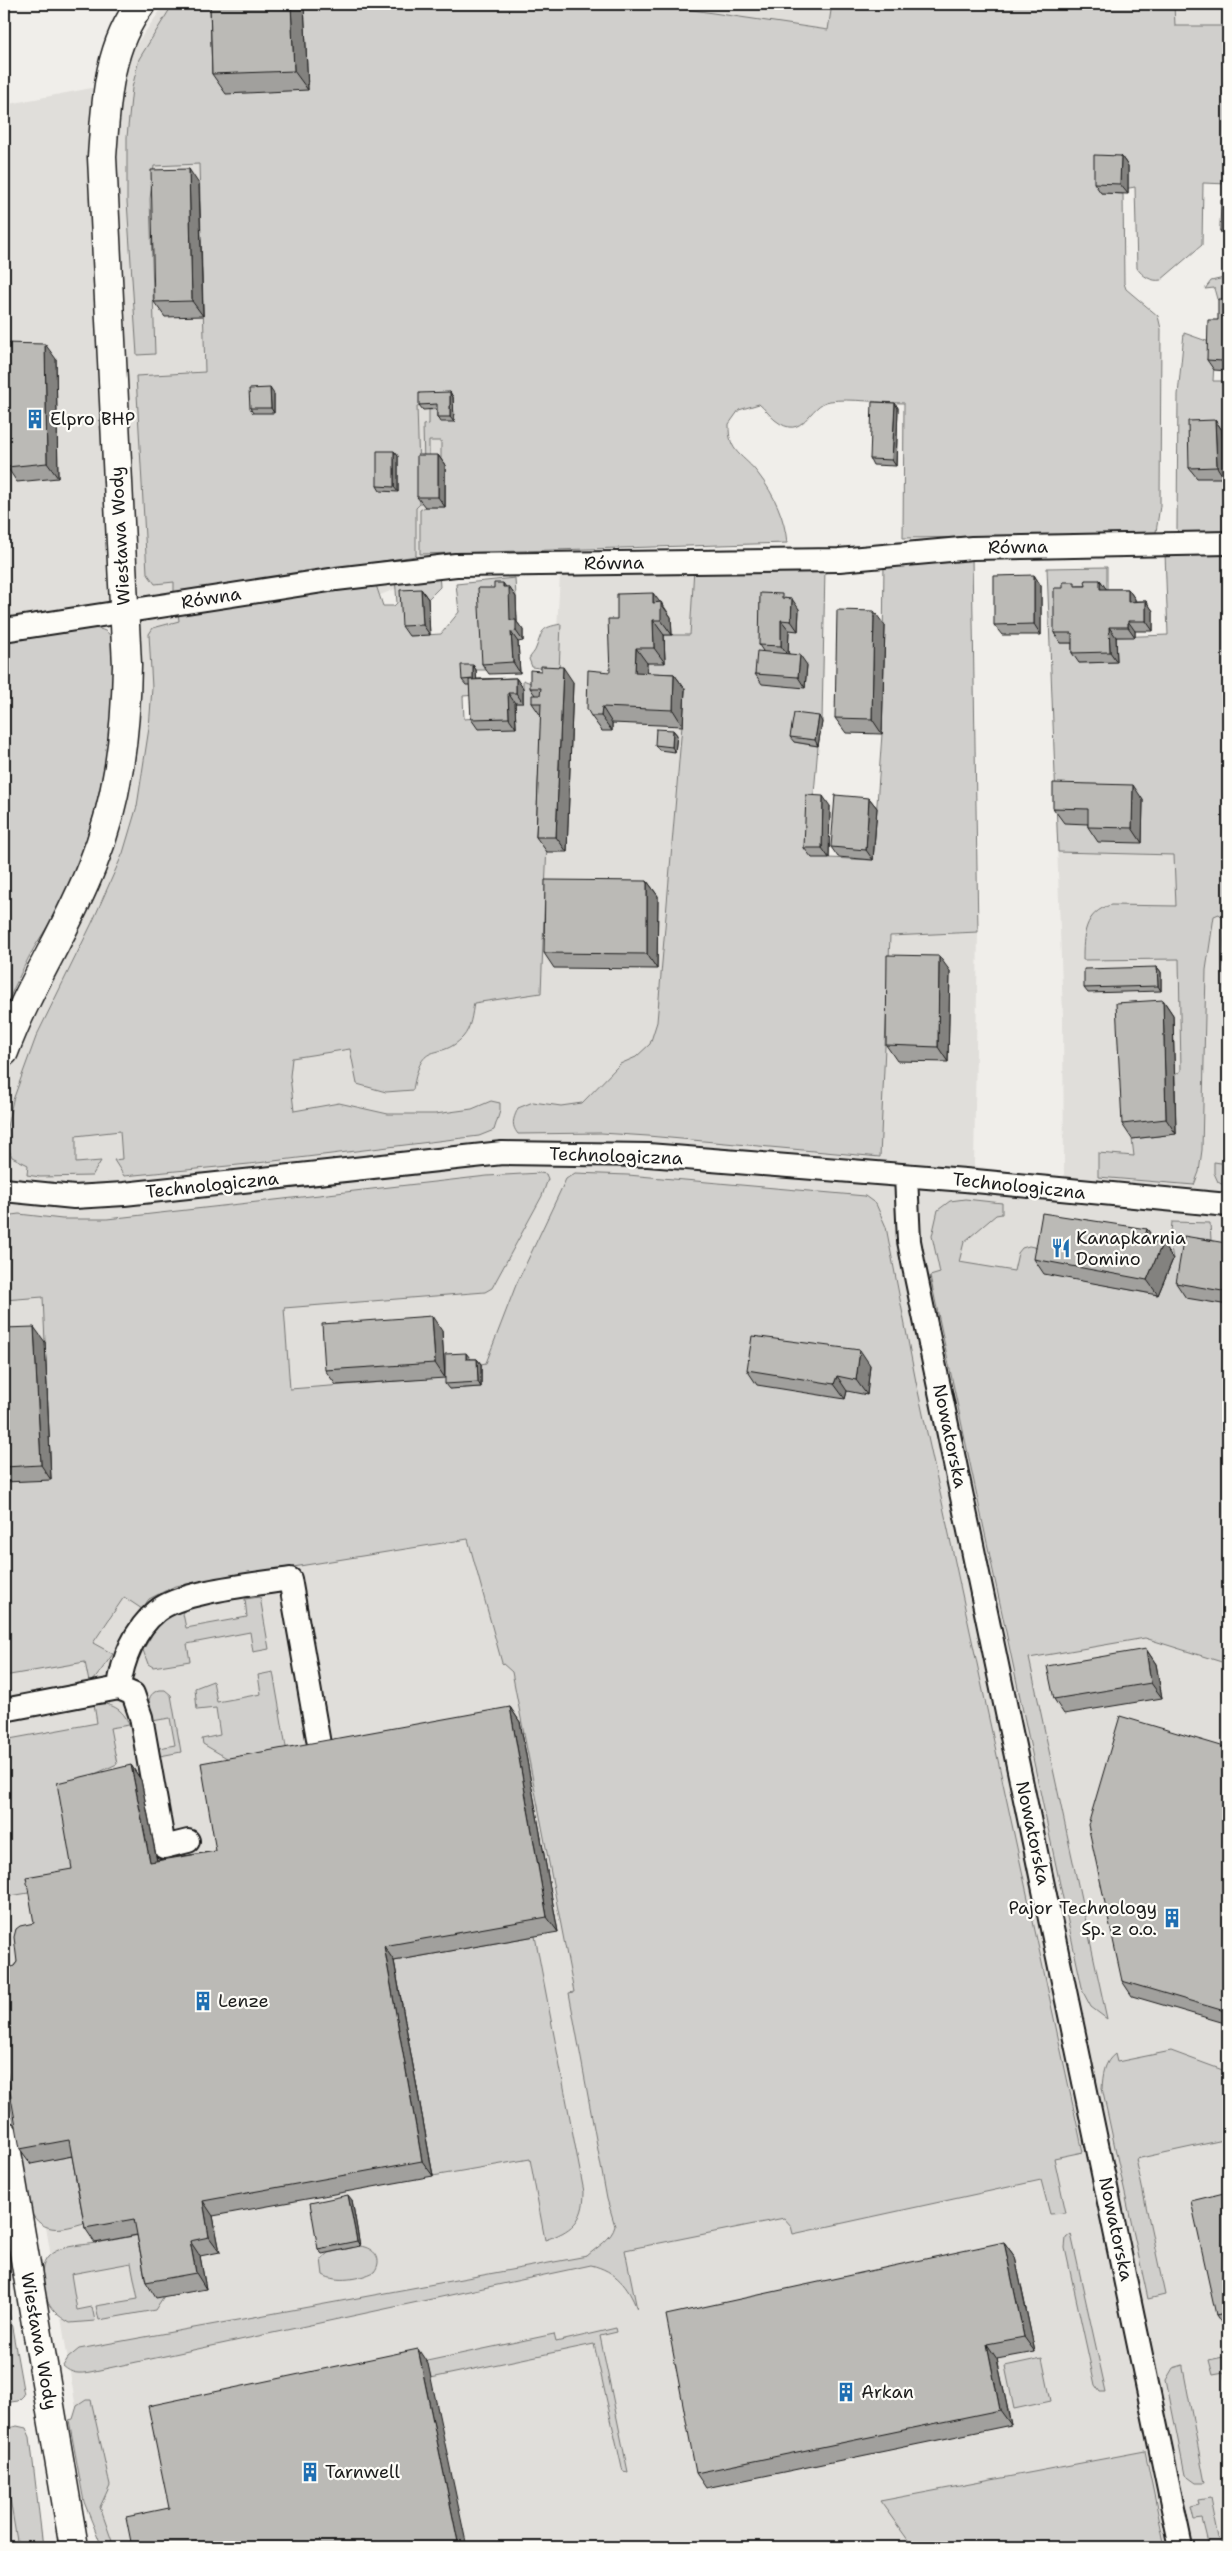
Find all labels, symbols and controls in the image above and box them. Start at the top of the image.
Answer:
place label: Elpro BHP [50,407,135,431]
building icon: Elpro BHP [24,408,46,430]
street label: Wiesława Wody [104,466,136,606]
street label: Równa [988,534,1048,560]
street label: Równa [584,550,644,576]
street label: Równa [179,581,243,615]
street label: Technologiczna [549,1142,683,1170]
street label: Technologiczna [144,1166,280,1204]
street label: Technologiczna [951,1167,1087,1205]
place label: Kanapkarnia Domino [1076,1226,1186,1271]
restaurant icon: Kanapkarnia Domino [1050,1237,1072,1259]
street label: Nowatorska [927,1382,973,1490]
street label: Nowatorska [1010,1779,1056,1887]
place label: Pajor Technology Sp. z o.o. [1009,1896,1157,1941]
building icon: Pajor Technology Sp. z o.o. [1161,1907,1183,1929]
place label: Lenze [218,1989,269,2013]
building icon: Lenze [192,1990,214,2012]
street label: Nowatorska [1093,2175,1139,2283]
street label: Wiesława Wody [15,2270,63,2412]
place label: Arkan [861,2380,914,2404]
building icon: Arkan [835,2381,857,2403]
place label: Tarnwell [325,2460,400,2484]
building icon: Tarnwell [299,2461,321,2483]

